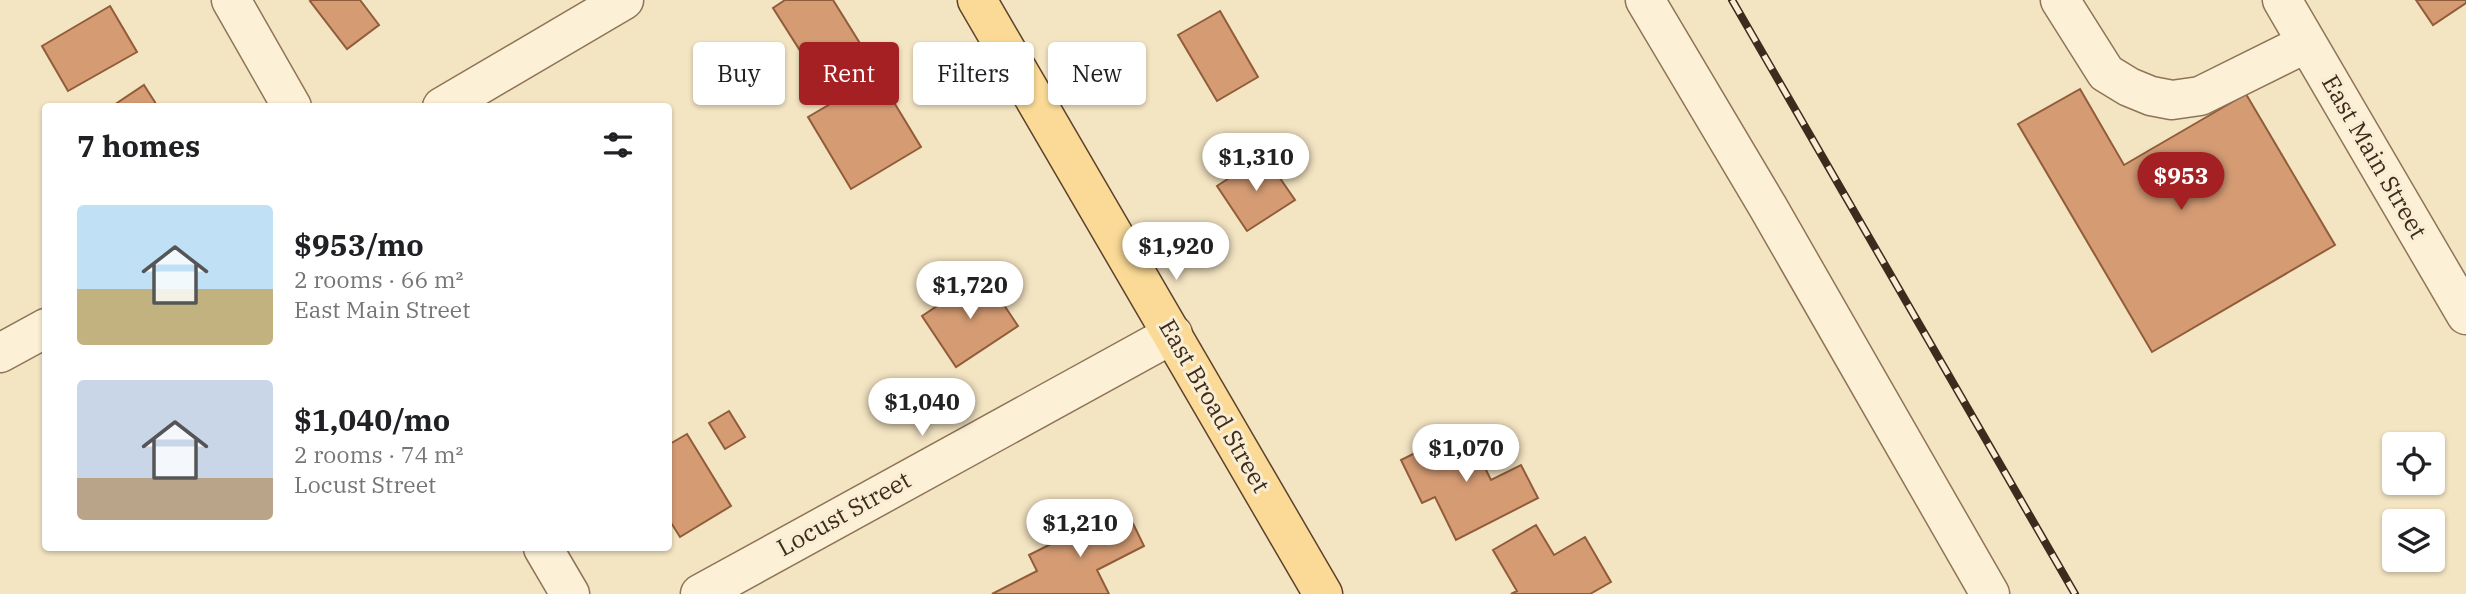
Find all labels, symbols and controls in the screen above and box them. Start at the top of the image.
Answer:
chip: Buy [693,42,785,105]
chip: Rent [799,42,899,105]
chip: Filters [913,42,1034,105]
chip: New [1048,42,1146,105]
street label: East Main Street [2315,69,2435,244]
text: 7 homes [77,126,200,165]
icon: filters [599,126,637,164]
pin: $1,310 [1199,134,1313,193]
text: $1,310 [1218,141,1294,171]
pin: $953 [2140,152,2222,212]
text: $953 [2153,160,2209,190]
pin: $1,920 [1119,222,1233,282]
text: $953/mo [294,225,424,264]
text: $1,920 [1138,230,1214,260]
icon: home [133,233,217,317]
pin: $1,720 [913,262,1027,321]
text: 2 rooms · 66 m² [294,264,464,294]
text: $1,720 [932,269,1008,299]
text: East Main Street [294,294,470,324]
street label: East Broad Street [1152,313,1278,498]
pin: $1,040 [865,378,979,438]
text: $1,040 [884,386,960,416]
text: $1,040/mo [294,400,450,439]
icon: home [133,408,217,492]
pin: $1,070 [1409,424,1523,484]
text: $1,070 [1428,432,1504,462]
map controls [2382,432,2445,572]
button: locate [2382,432,2445,495]
text: 2 rooms · 74 m² [294,439,464,469]
street label: Locust Street [771,463,916,563]
text: Locust Street [294,469,436,499]
pin: $1,210 [1023,500,1137,559]
text: $1,210 [1042,507,1118,537]
button: layers [2382,509,2445,572]

